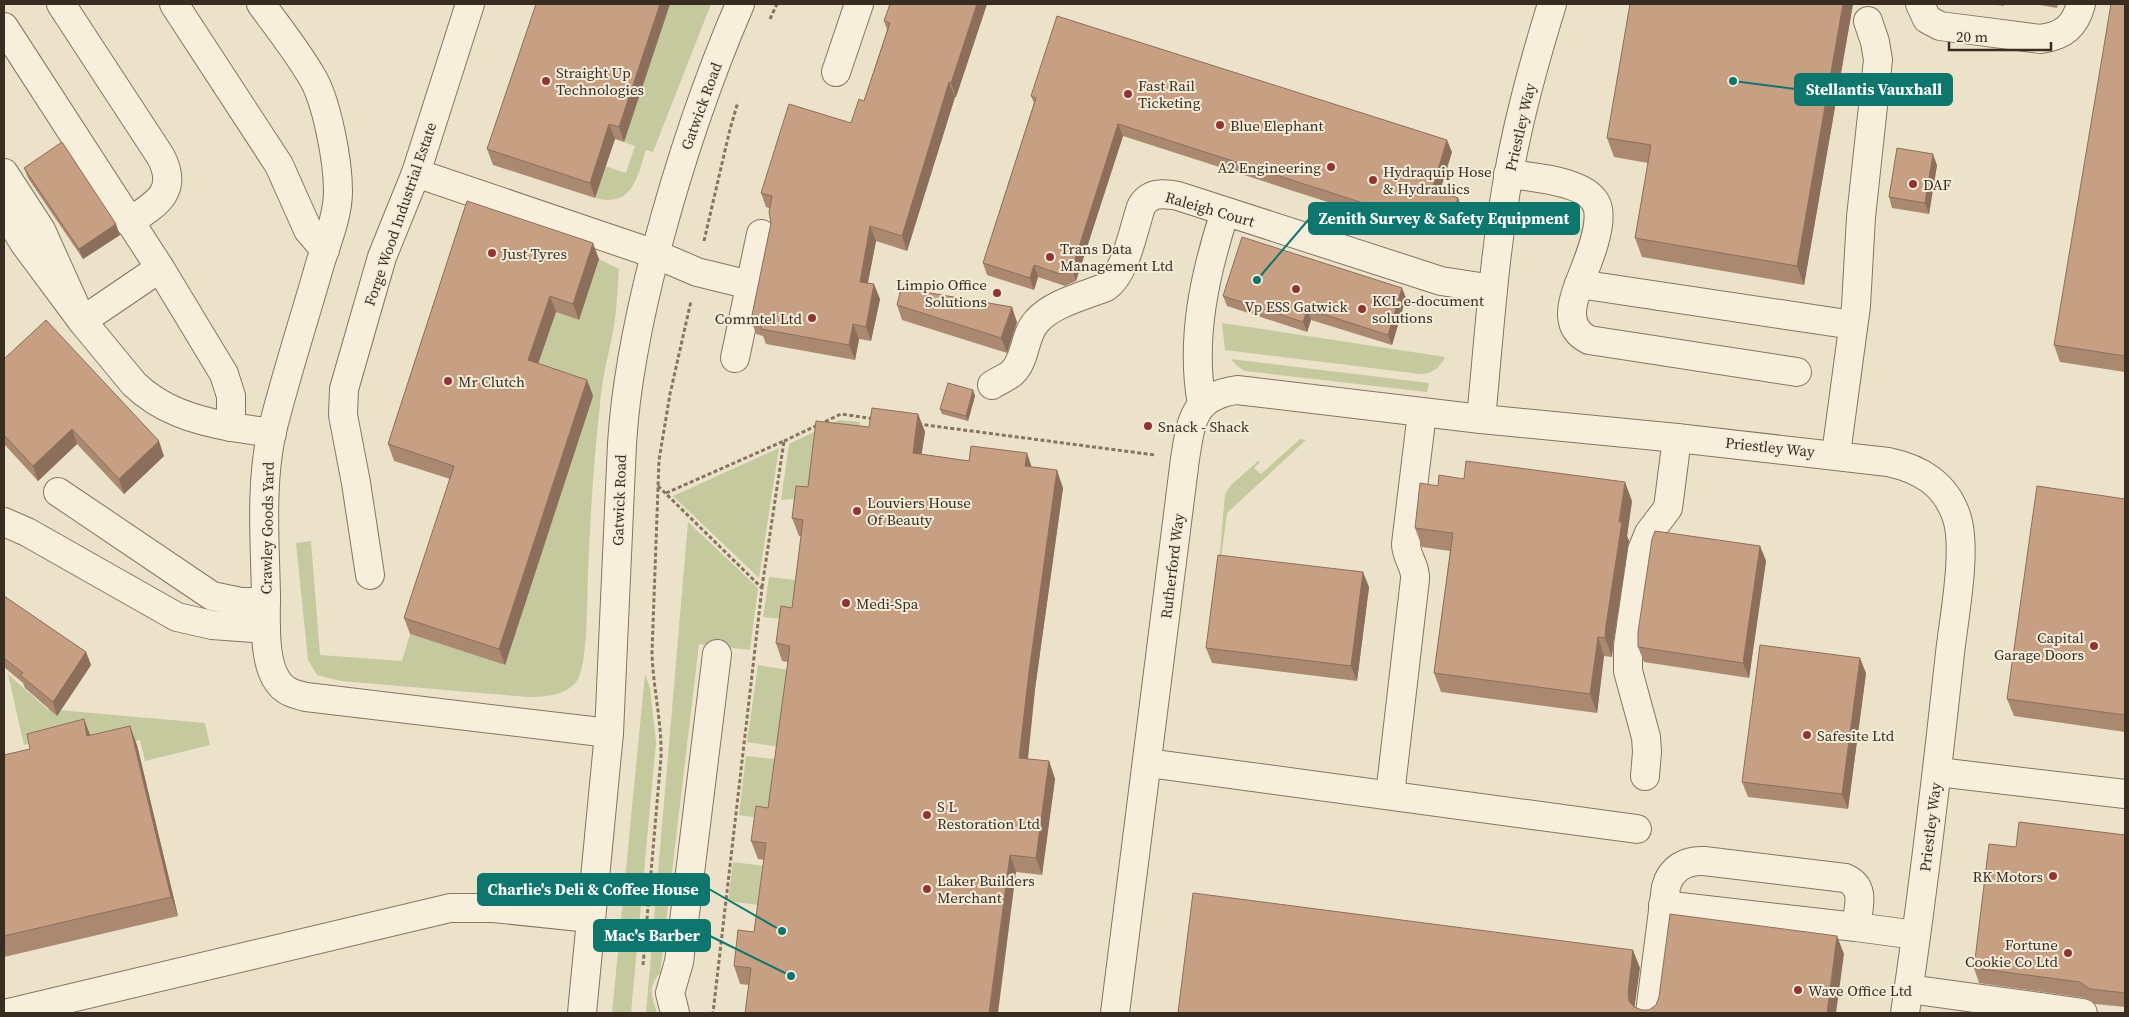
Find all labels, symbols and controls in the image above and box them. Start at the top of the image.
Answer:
scale bar [1949,20,2052,52]
text: 20 m [1956,26,1988,47]
street label: Gatwick Road [675,59,727,153]
place label: Straight Up Technologies [556,62,644,100]
callout: Stellantis Vauxhall [1795,74,1952,105]
marker: Straight Up Technologies [540,75,552,87]
place label: Fast Rail Ticketing [1138,75,1201,113]
text: Stellantis Vauxhall [1806,78,1942,100]
street label: Priestley Way [1500,81,1540,173]
marker: Fast Rail Ticketing [1122,88,1134,100]
place label: Blue Elephant [1230,115,1324,136]
street label: Forge Wood Industrial Estate [359,119,441,309]
marker: Blue Elephant [1214,119,1226,131]
place label: A2 Engineering [1218,157,1321,178]
marker: A2 Engineering [1325,161,1337,173]
place label: Hydraquip Hose & Hydraulics [1383,161,1492,199]
marker: Hydraquip Hose & Hydraulics [1367,174,1379,186]
place label: DAF [1923,174,1952,195]
marker: DAF [1907,178,1919,190]
street label: Raleigh Court [1163,186,1257,232]
callout: Zenith Survey & Safety Equipment [1309,203,1579,234]
text: Zenith Survey & Safety Equipment [1319,207,1570,229]
place label: Trans Data Management Ltd [1060,238,1174,276]
place label: Just Tyres [501,243,567,264]
marker: Just Tyres [486,247,498,259]
marker: Trans Data Management Ltd [1044,251,1056,263]
place label: Limpio Office Solutions [896,274,987,312]
marker: Vp ESS Gatwick [1290,283,1302,295]
marker: Limpio Office Solutions [991,287,1003,299]
place label: KCL e-document solutions [1372,290,1484,328]
place label: Vp ESS Gatwick [1244,296,1348,317]
marker: KCL e-document solutions [1356,303,1368,315]
place label: Commtel Ltd [715,308,802,329]
marker: Commtel Ltd [806,312,818,324]
place label: Mr Clutch [458,371,525,392]
marker: Mr Clutch [442,375,454,387]
place label: Snack - Shack [1158,416,1250,437]
marker: Snack - Shack [1142,420,1154,432]
street label: Priestley Way [1724,432,1816,462]
street label: Gatwick Road [607,453,631,546]
street label: Crawley Goods Yard [255,461,279,594]
place label: Louviers House Of Beauty [867,492,971,530]
marker: Louviers House Of Beauty [851,505,863,517]
street label: Rutherford Way [1155,512,1189,620]
place label: Medi-Spa [856,593,919,614]
marker: Medi-Spa [840,597,852,609]
place label: Capital Garage Doors [1994,627,2085,665]
marker: Capital Garage Doors [2088,640,2100,652]
place label: Safesite Ltd [1817,725,1895,746]
marker: Safesite Ltd [1801,729,1813,741]
street label: Priestley Way [1914,781,1946,873]
place label: S L Restoration Ltd [937,796,1041,834]
marker: S L Restoration Ltd [921,809,933,821]
place label: RK Motors [1973,866,2043,887]
place label: Laker Builders Merchant [937,870,1035,908]
marker: RK Motors [2047,870,2059,882]
callout: Charlie's Deli & Coffee House [478,874,709,905]
text: Charlie's Deli & Coffee House [488,878,698,900]
marker: Laker Builders Merchant [921,883,933,895]
callout: Mac's Barber [594,920,710,951]
text: Mac's Barber [604,924,701,946]
place label: Fortune Cookie Co Ltd [1965,934,2058,972]
marker: Fortune Cookie Co Ltd [2062,947,2074,959]
place label: Wave Office Ltd [1808,980,1913,1001]
marker: Wave Office Ltd [1792,984,1804,996]

